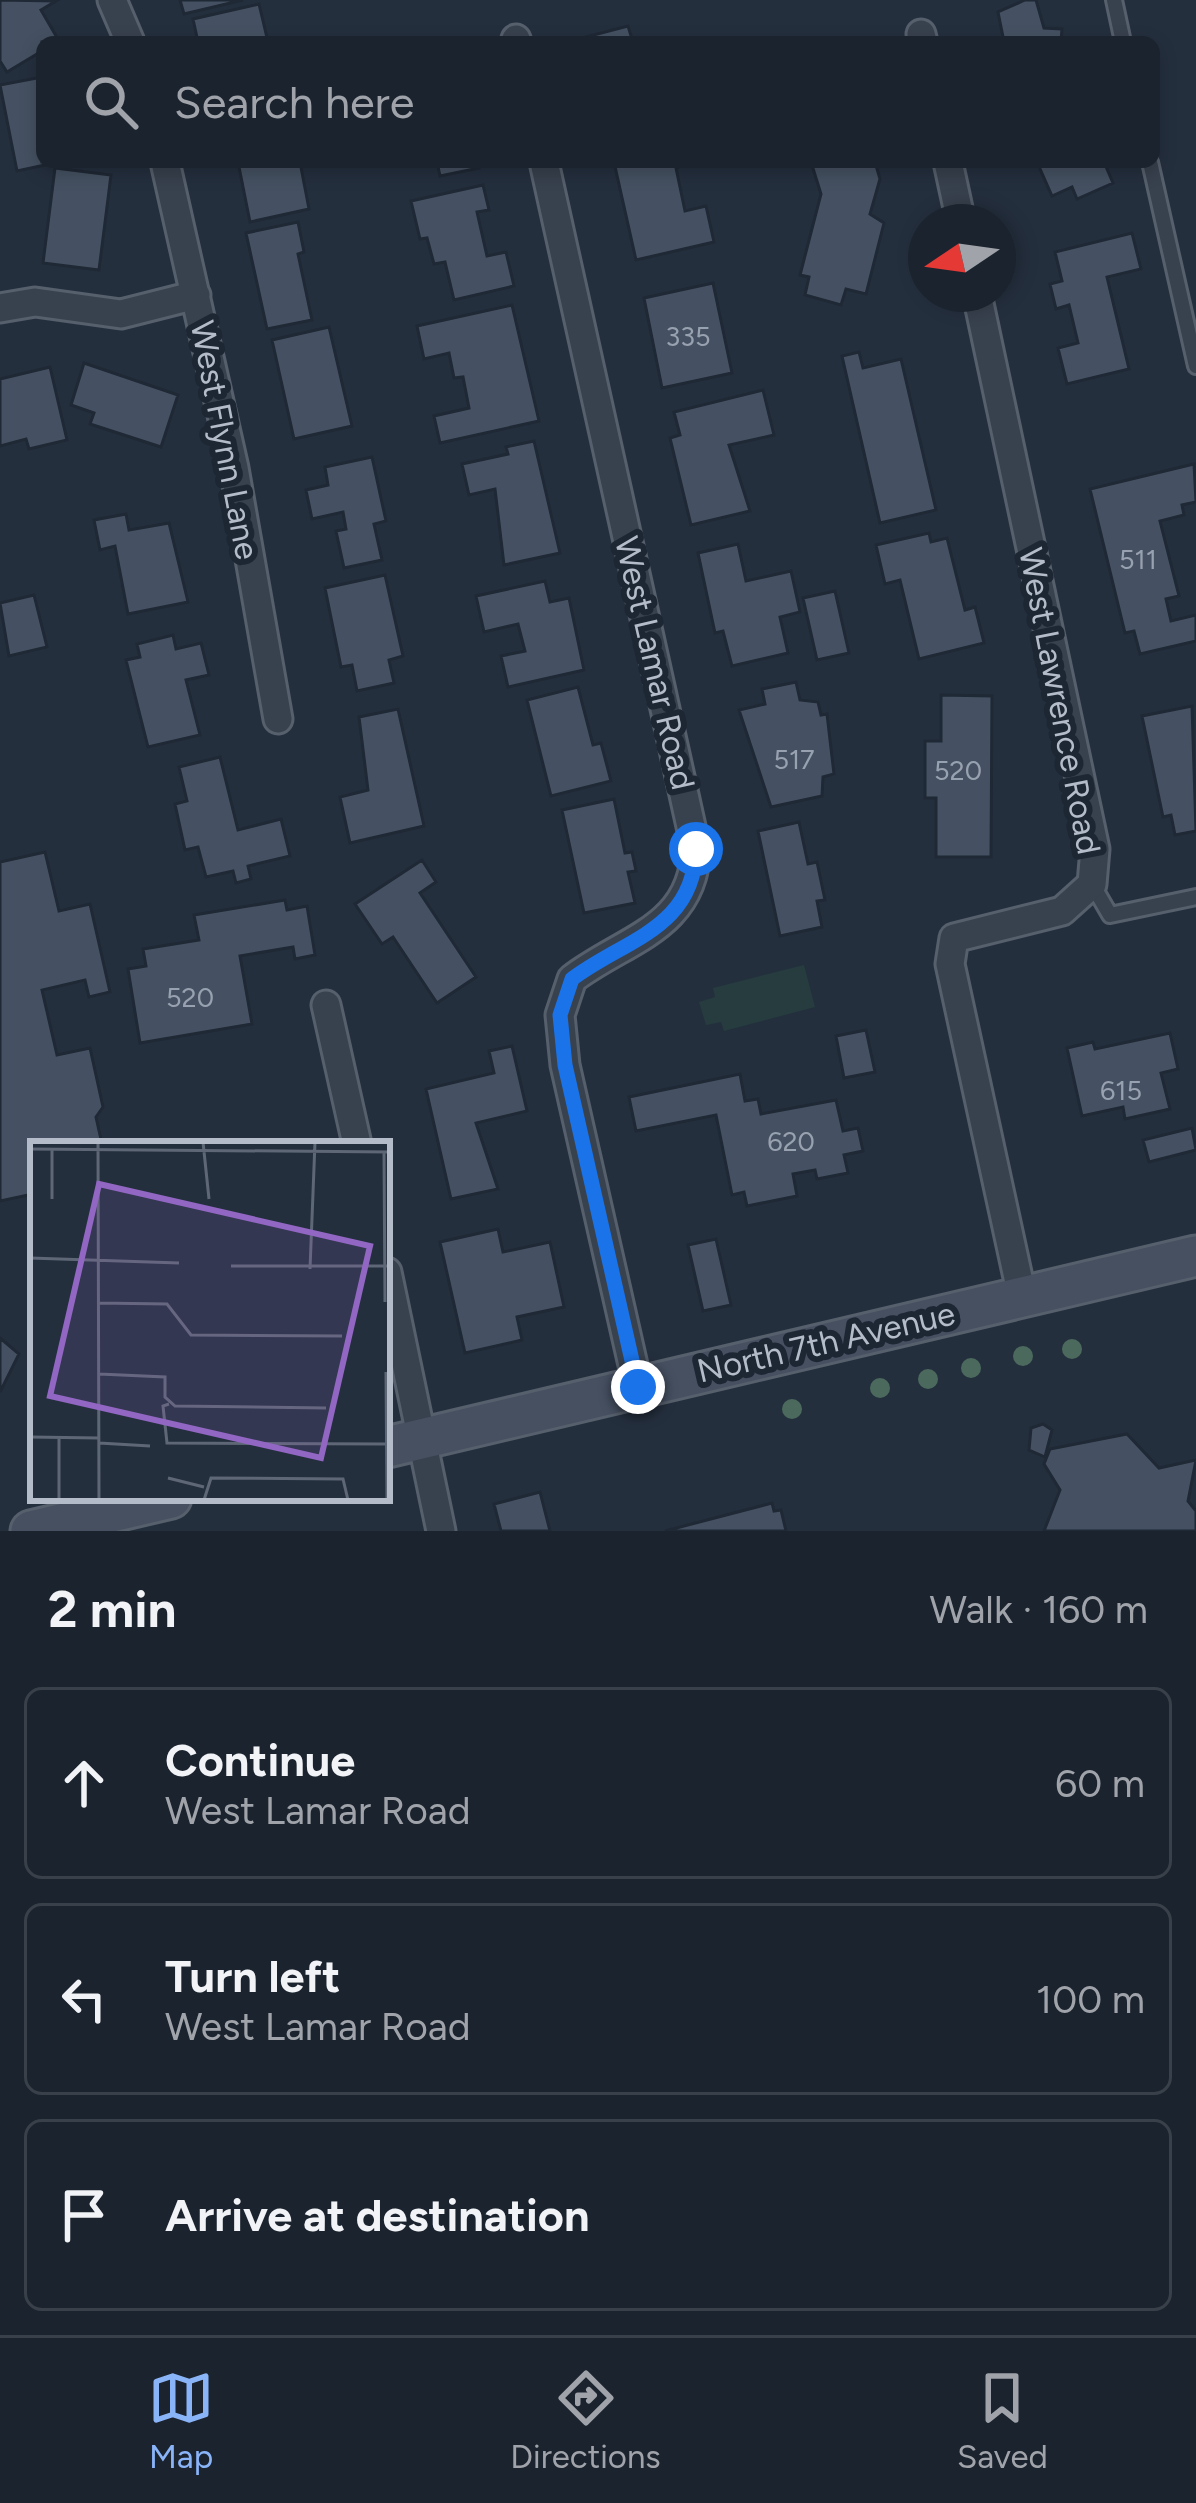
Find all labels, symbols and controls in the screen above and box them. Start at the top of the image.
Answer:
search box [36,36,1160,168]
icon: search [78,69,144,135]
text: Search here [174,75,414,129]
north arrow [908,204,1016,312]
street label: West Flynn Lane [183,317,267,563]
house number: 335 [666,320,710,353]
street label: West Lamar Road [607,533,703,793]
house number: 511 [1119,543,1157,576]
street label: West Lawrence Road [1011,544,1109,858]
house number: 517 [773,743,815,776]
house number: 520 [934,754,982,787]
route start [669,822,723,876]
house number: 520 [166,981,214,1014]
house number: 615 [1100,1074,1142,1107]
house number: 620 [767,1125,815,1158]
inset map [30,1141,390,1501]
street label: North 7th Avenue [693,1293,959,1391]
route end [611,1360,665,1414]
text: 2 min [48,1579,176,1640]
text: Walk · 160 m [930,1586,1148,1633]
text: Continue [165,1733,355,1787]
icon: ahead [51,1750,117,1816]
text: 60 m [1055,1760,1145,1807]
text: West Lamar Road [165,1787,471,1834]
text: Turn left [165,1949,340,2003]
icon: left [51,1966,117,2032]
text: 100 m [1036,1976,1145,2023]
text: West Lamar Road [165,2003,471,2050]
icon: arrive [51,2182,117,2248]
text: Arrive at destination [165,2188,589,2242]
tab: Map [148,2365,214,2476]
tab: Directions [510,2365,661,2476]
tab: Saved [957,2365,1048,2476]

